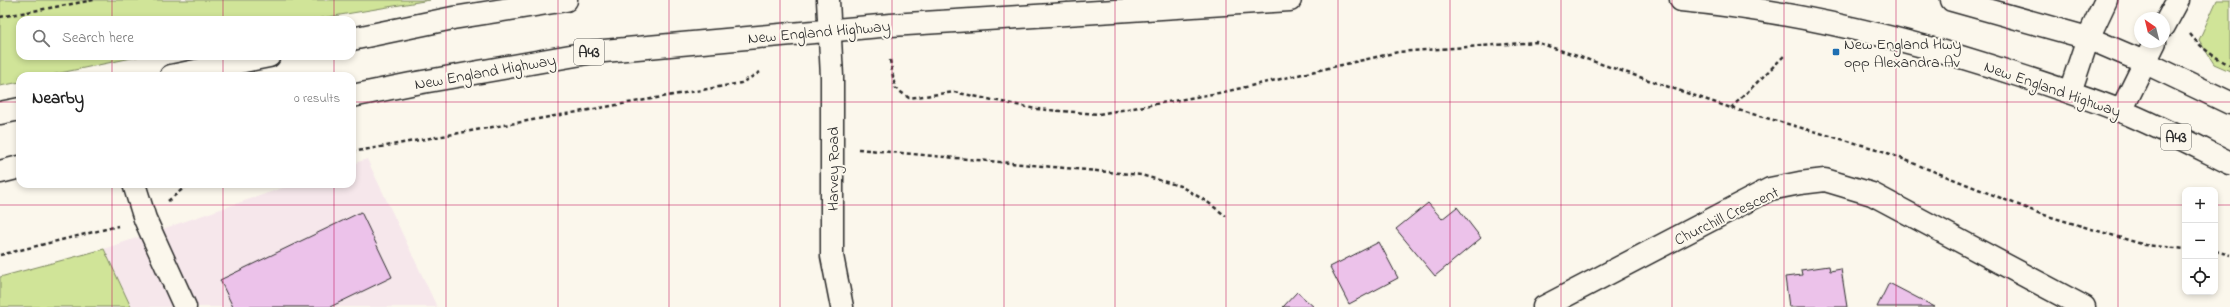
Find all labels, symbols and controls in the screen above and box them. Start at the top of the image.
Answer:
north arrow [2134,12,2170,48]
street label: New England Highway [747,15,892,51]
search box [16,16,356,60]
icon: search [30,27,52,49]
text: Search here [62,27,134,49]
place label: New England Hwy opp Alexandra Av [1844,33,1962,75]
road number: A43 [574,39,604,65]
marker: New England Hwy opp Alexandra Av [1831,47,1841,57]
street label: New England Highway [413,49,558,97]
street label: New England Highway [1981,55,2124,125]
text: Nearby [32,86,84,111]
text: 0 results [294,89,340,108]
road number: A43 [2161,124,2191,150]
street label: Harvey Road [822,127,846,211]
street label: Churchill Crescent [1670,181,1784,253]
map controls [2182,187,2218,295]
button: + [2182,187,2218,223]
button: − [2182,223,2218,259]
button: locate [2182,259,2218,295]

